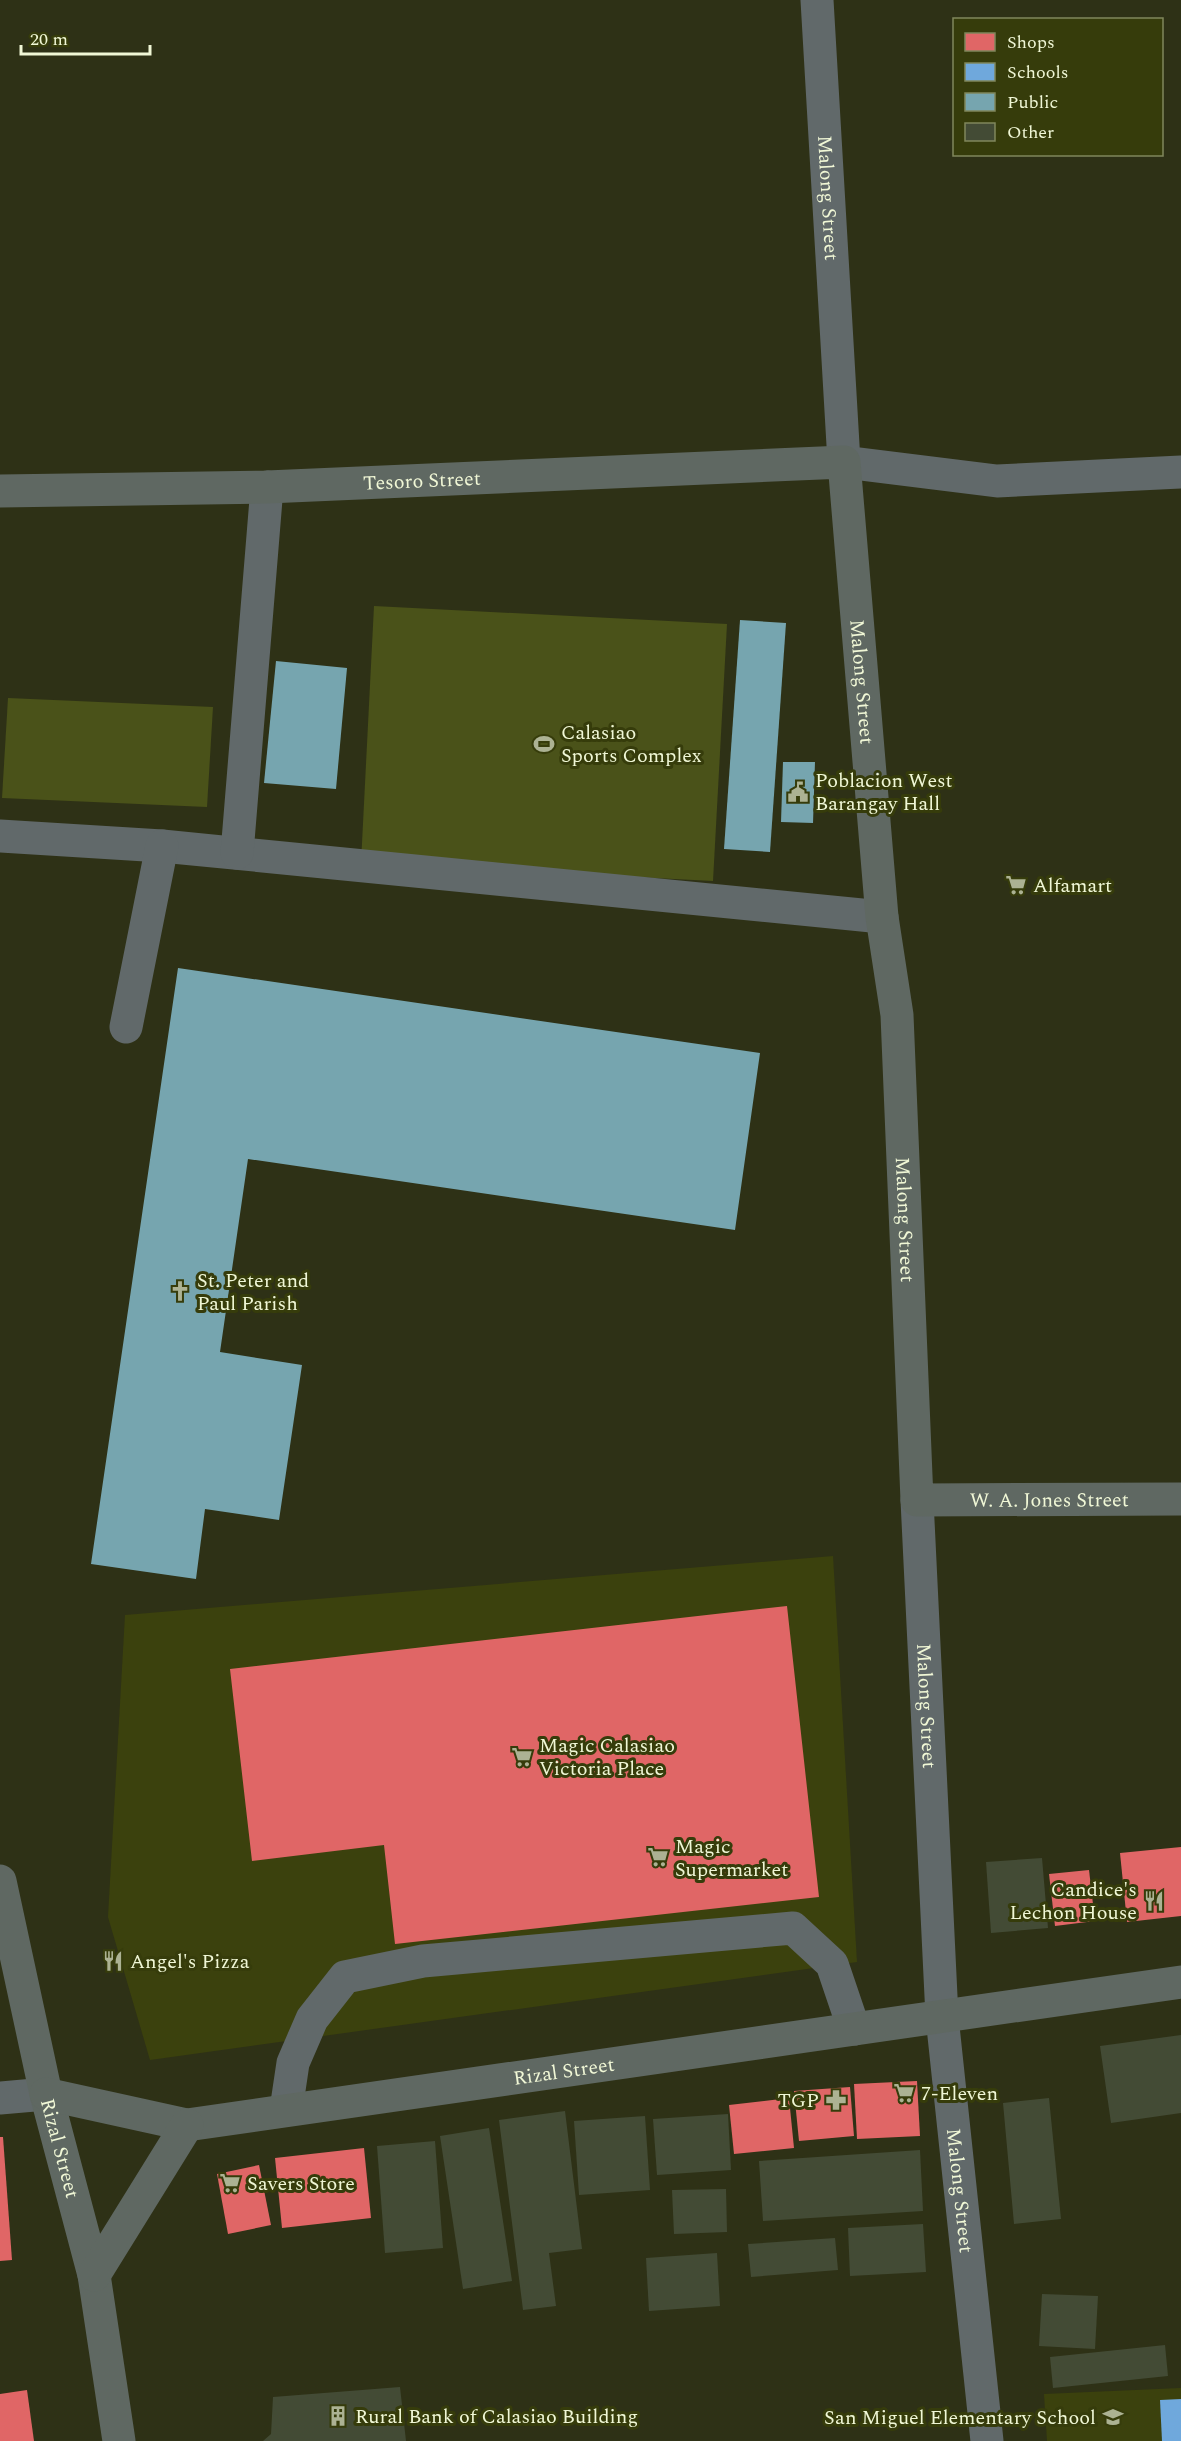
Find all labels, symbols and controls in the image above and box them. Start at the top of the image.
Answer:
scale bar [21,18,150,56]
legend [953,18,1163,156]
text: 20 m [30,26,68,53]
text: Shops [1007,29,1055,56]
text: Schools [1007,59,1069,86]
text: Public [1007,89,1058,116]
text: Other [1007,119,1054,146]
street label: Malong Street [809,134,846,261]
street label: Tesoro Street [362,464,481,499]
street label: Malong Street [841,618,882,746]
place label: Calasiao Sports Complex [561,718,702,771]
sports icon: Calasiao Sports Complex [532,732,556,756]
place label: Poblacion West Barangay Hall [815,766,953,819]
public building icon: Poblacion West Barangay Hall [786,780,810,804]
place label: Alfamart [1033,871,1112,901]
supermarket icon: Alfamart [1004,873,1028,897]
street label: Malong Street [887,1156,922,1283]
place label: St. Peter and Paul Parish [197,1266,309,1319]
church icon: St. Peter and Paul Parish [168,1279,192,1303]
street label: W. A. Jones Street [970,1485,1129,1516]
street label: Malong Street [908,1642,944,1769]
place label: Magic Calasiao Victoria Place [539,1731,675,1784]
supermarket icon: Magic Calasiao Victoria Place [510,1745,534,1769]
place label: Magic Supermarket [675,1832,788,1885]
supermarket icon: Magic Supermarket [646,1845,670,1869]
place label: Candice's Lechon House [1009,1875,1137,1928]
restaurant icon: Candice's Lechon House [1142,1889,1166,1913]
place label: Angel's Pizza [130,1947,250,1977]
restaurant icon: Angel's Pizza [101,1949,125,1973]
street label: Rizal Street [511,2050,617,2094]
place label: 7-Eleven [921,2079,998,2109]
supermarket icon: 7-Eleven [892,2081,916,2105]
place label: TGP [777,2086,819,2116]
pharmacy icon: TGP [824,2088,848,2112]
street label: Rizal Street [32,2095,87,2202]
street label: Malong Street [938,2127,981,2255]
place label: Savers Store [247,2169,355,2199]
supermarket icon: Savers Store [218,2171,242,2195]
place label: Rural Bank of Calasiao Building [355,2402,638,2432]
place label: San Miguel Elementary School [824,2403,1096,2433]
building icon: Rural Bank of Calasiao Building [326,2404,350,2428]
school or university icon: San Miguel Elementary School [1101,2405,1125,2429]

